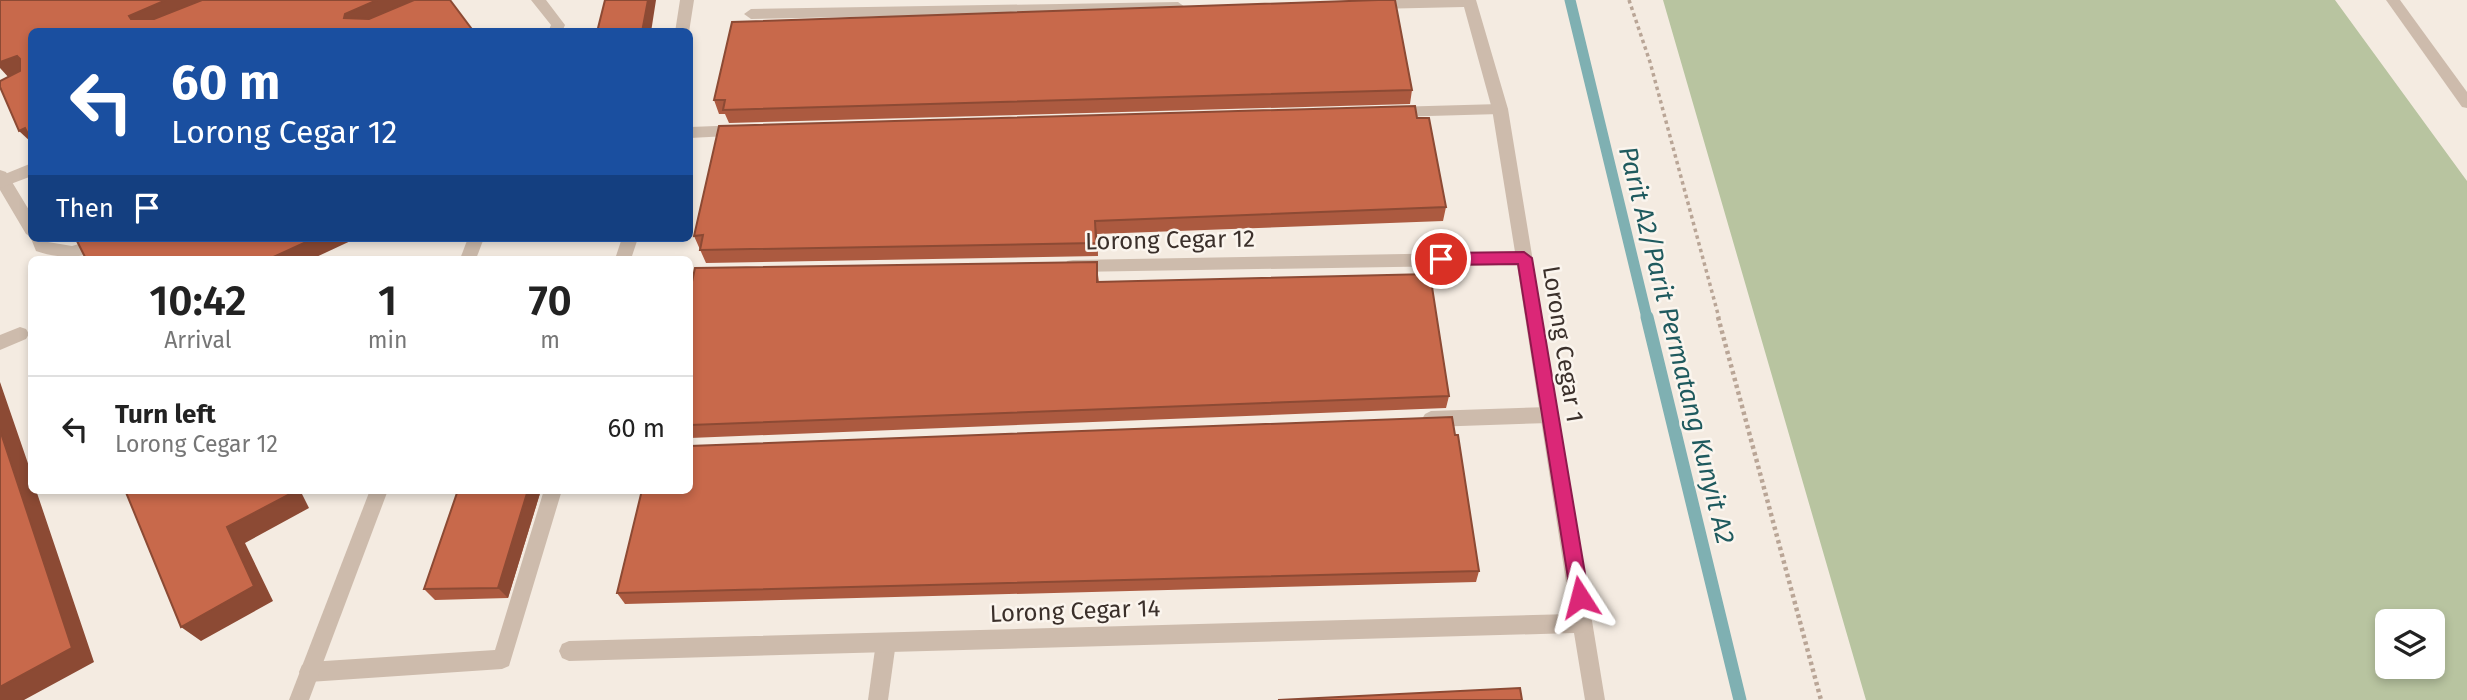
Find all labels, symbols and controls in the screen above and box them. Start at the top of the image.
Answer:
text: 60 m [171,53,280,112]
icon: left [56,56,147,147]
text: Lorong Cegar 12 [171,113,397,151]
water label: Parit A2/Parit Permatang Kunyit A2 [1612,143,1741,547]
icon: arrive [128,189,166,227]
text: Then [56,193,114,224]
street label: Lorong Cegar 12 [1085,225,1255,255]
pin [1411,229,1471,289]
icon: arrive [1422,240,1460,278]
street label: Lorong Cegar 1 [1537,264,1589,424]
text: 10:42 [149,276,247,326]
text: 1 [378,276,397,326]
text: 70 [529,276,572,326]
text: Arrival [164,326,232,354]
text: min [368,326,407,354]
text: m [540,326,560,354]
text: Turn left [115,399,216,430]
icon: left [56,410,94,448]
text: 60 m [607,413,665,444]
text: Lorong Cegar 12 [115,430,278,458]
position arrow [1543,560,1617,634]
street label: Lorong Cegar 14 [989,594,1161,628]
map controls [2375,609,2445,679]
button: layers [2375,609,2445,679]

